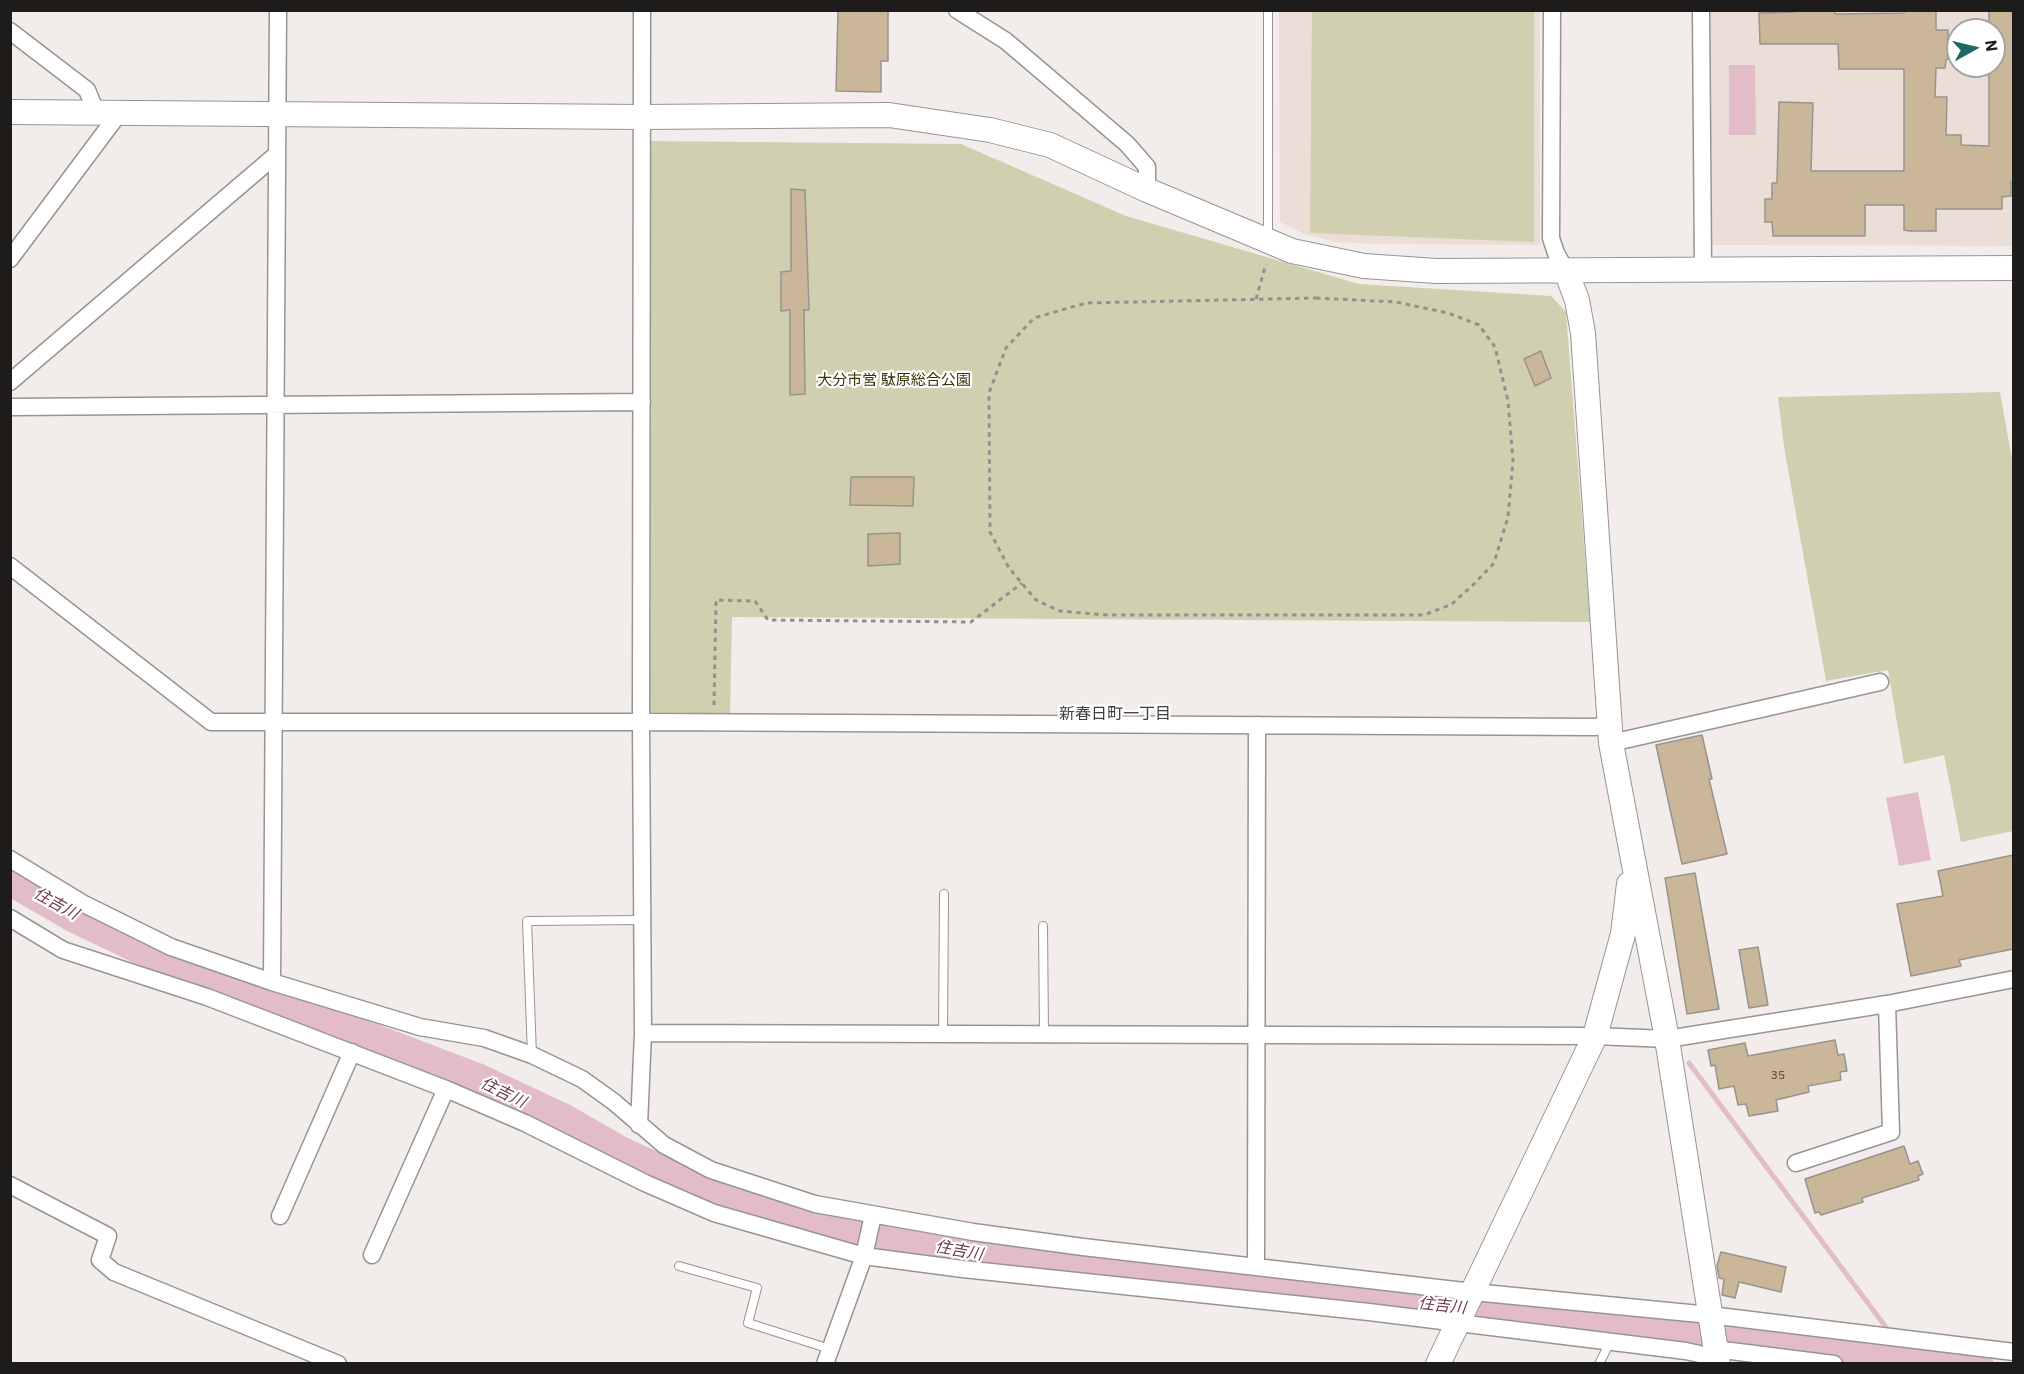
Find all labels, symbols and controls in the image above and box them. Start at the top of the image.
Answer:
north arrow [1946,18,2006,78]
text: N [1981,39,2003,53]
park label: 大分市営 駄原総合公園 [817,372,971,390]
district label: 新春日町一丁目 [1059,704,1171,724]
water label: 住吉川 [30,884,82,924]
house number: 35 [1771,1069,1785,1083]
water label: 住吉川 [477,1074,529,1112]
water label: 住吉川 [934,1237,984,1265]
water label: 住吉川 [1417,1294,1467,1318]

